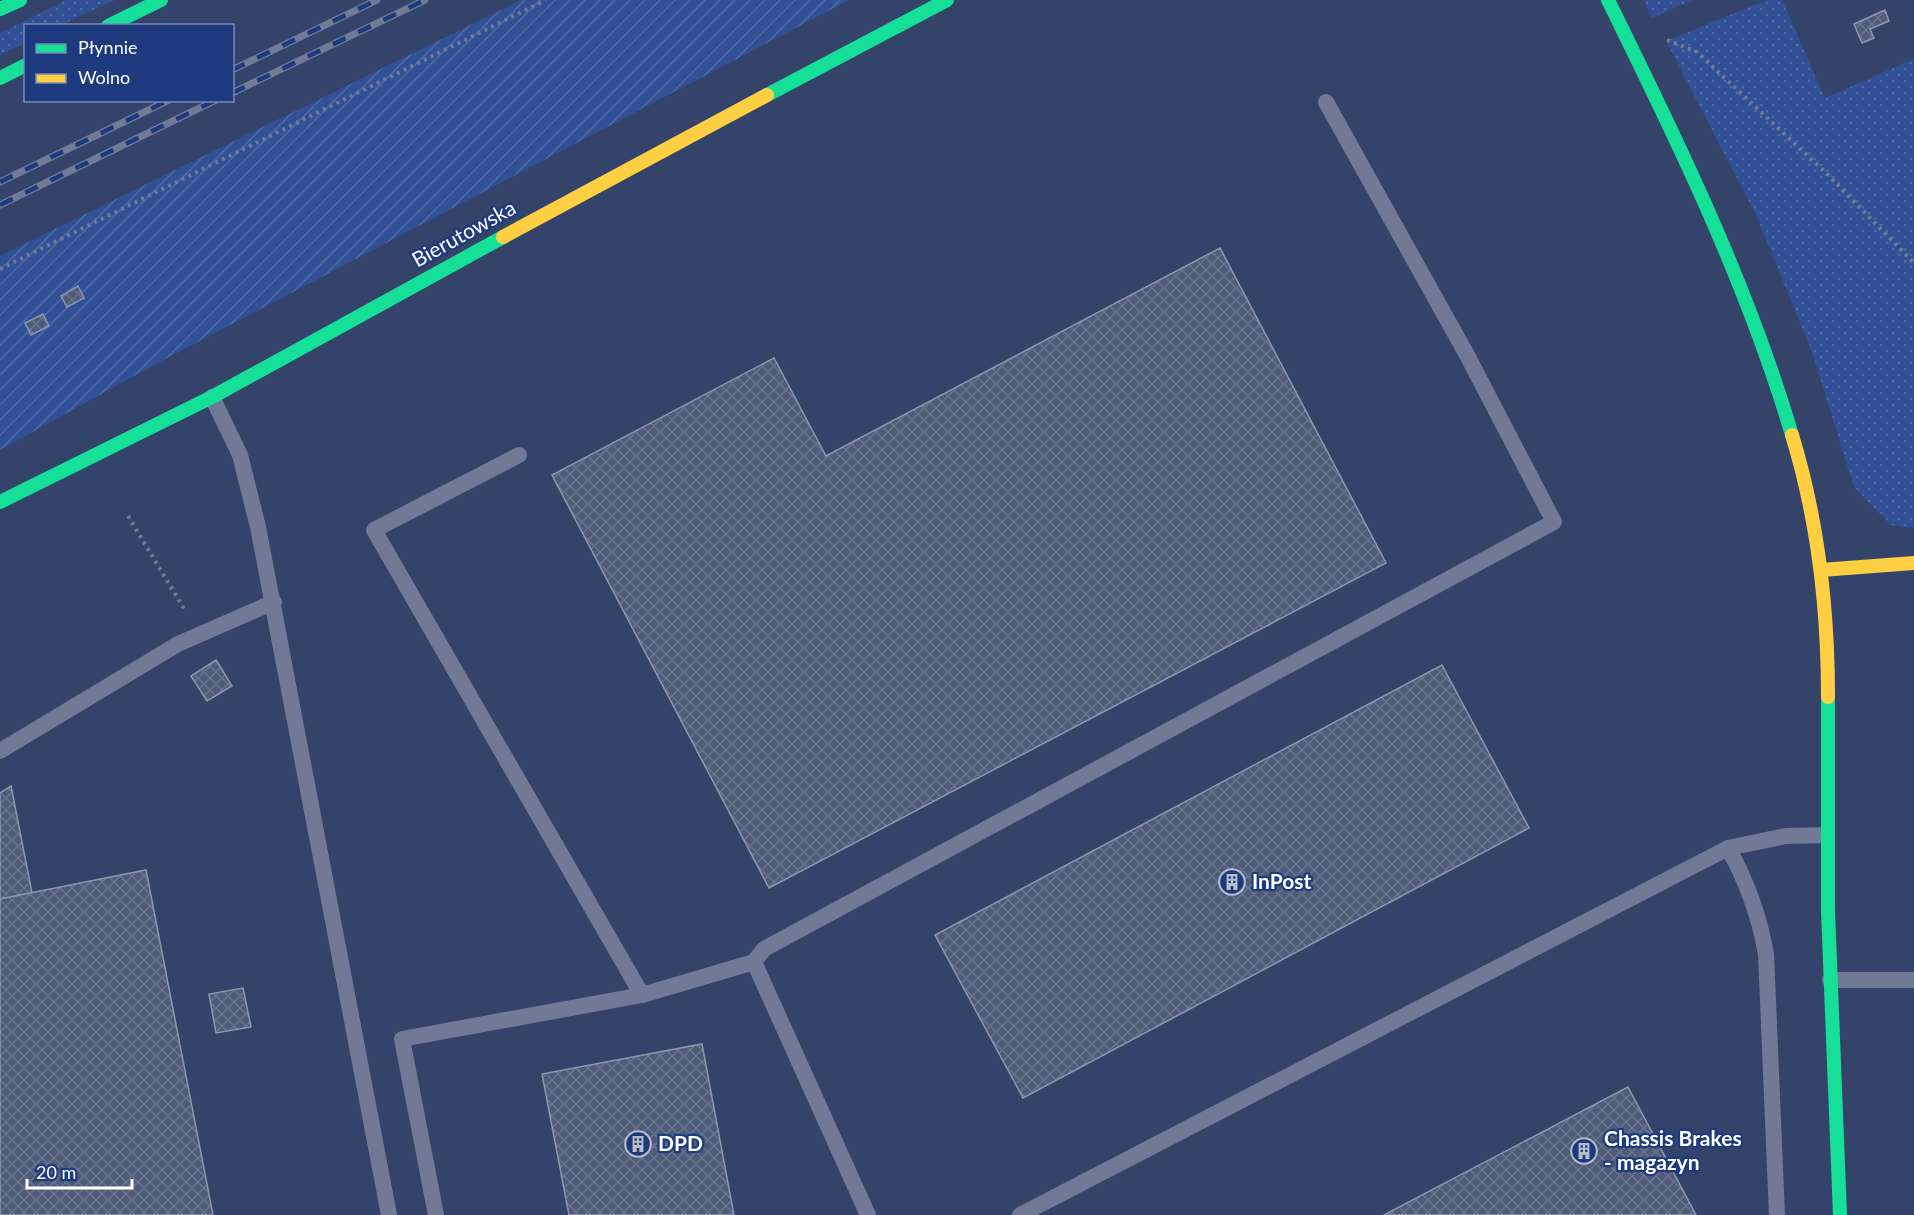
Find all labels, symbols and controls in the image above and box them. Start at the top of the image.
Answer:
legend [24,24,234,102]
text: Płynnie [78,36,138,58]
text: Wolno [78,66,130,88]
street label: Bierutowska [407,194,519,271]
building icon: InPost [1217,867,1247,897]
place label: InPost [1252,868,1311,893]
place label: Chassis Brakes - magazyn [1604,1125,1742,1174]
building icon: DPD [623,1129,653,1159]
place label: DPD [658,1130,703,1155]
building icon: Chassis Brakes - magazyn [1569,1136,1599,1166]
scale bar [27,1152,132,1190]
text: 20 m [36,1161,76,1183]

